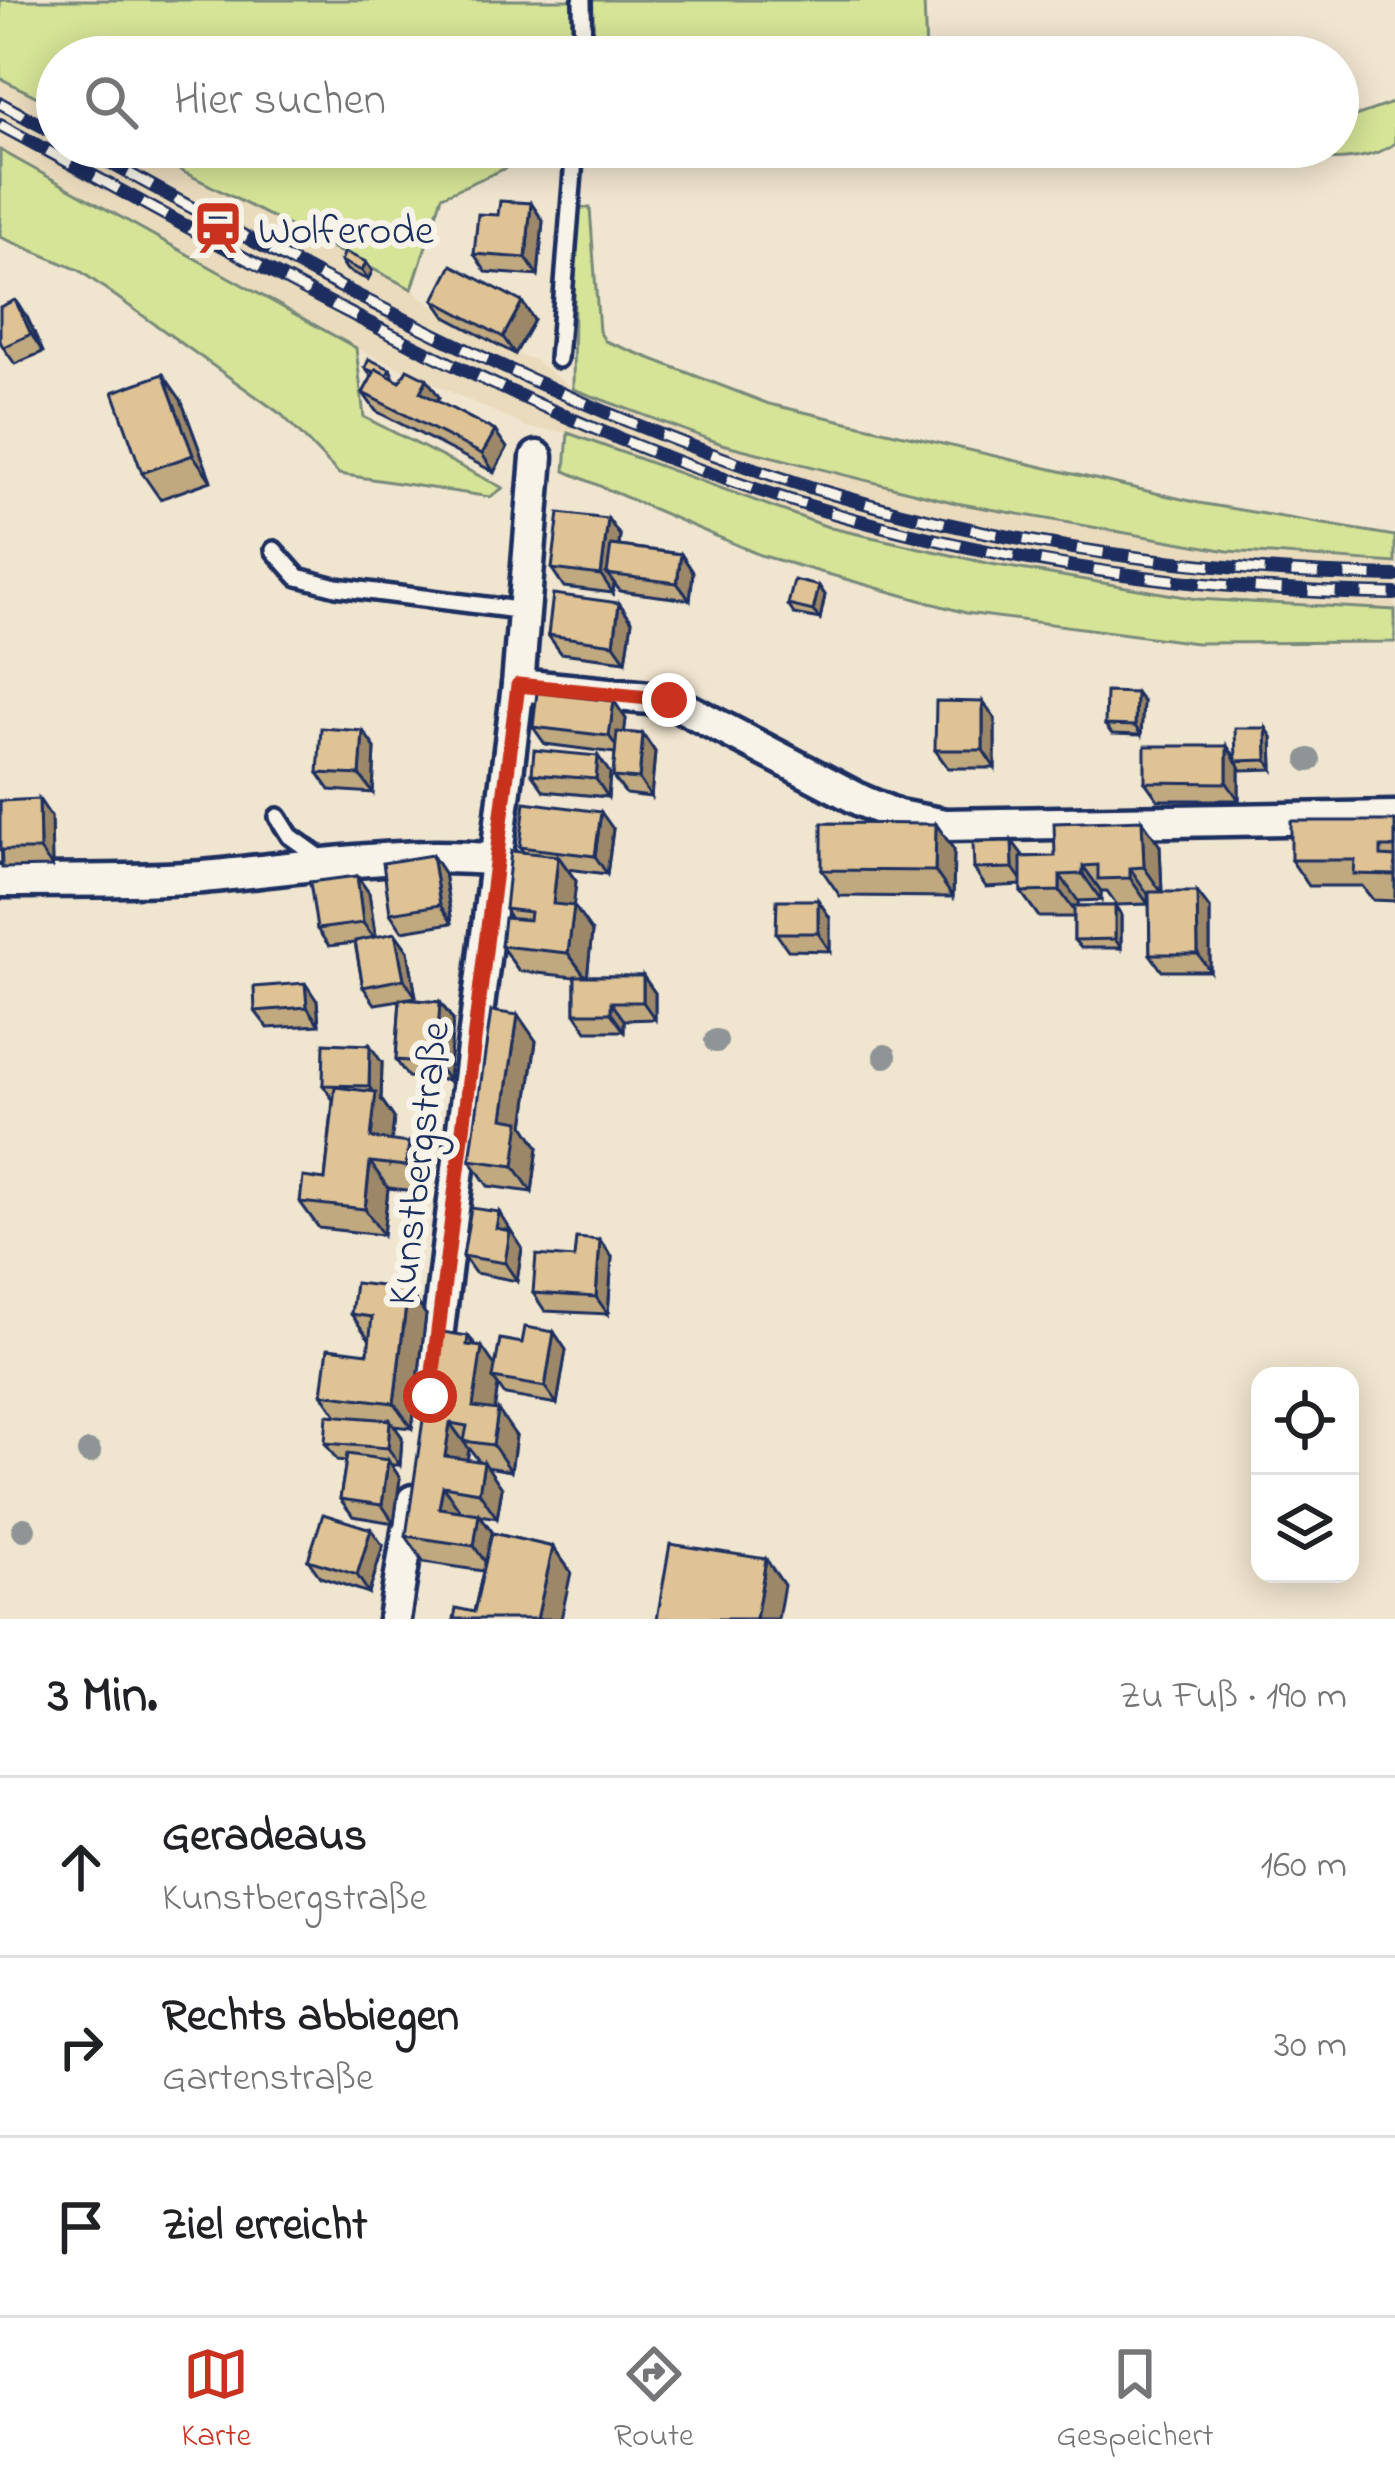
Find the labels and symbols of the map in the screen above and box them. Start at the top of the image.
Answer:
station icon: Wolferode [189,199,247,257]
place label: Wolferode [258,202,434,263]
route end [642,673,696,727]
street label: Kunstbergstraße [373,1018,468,1309]
route start [403,1369,457,1423]

